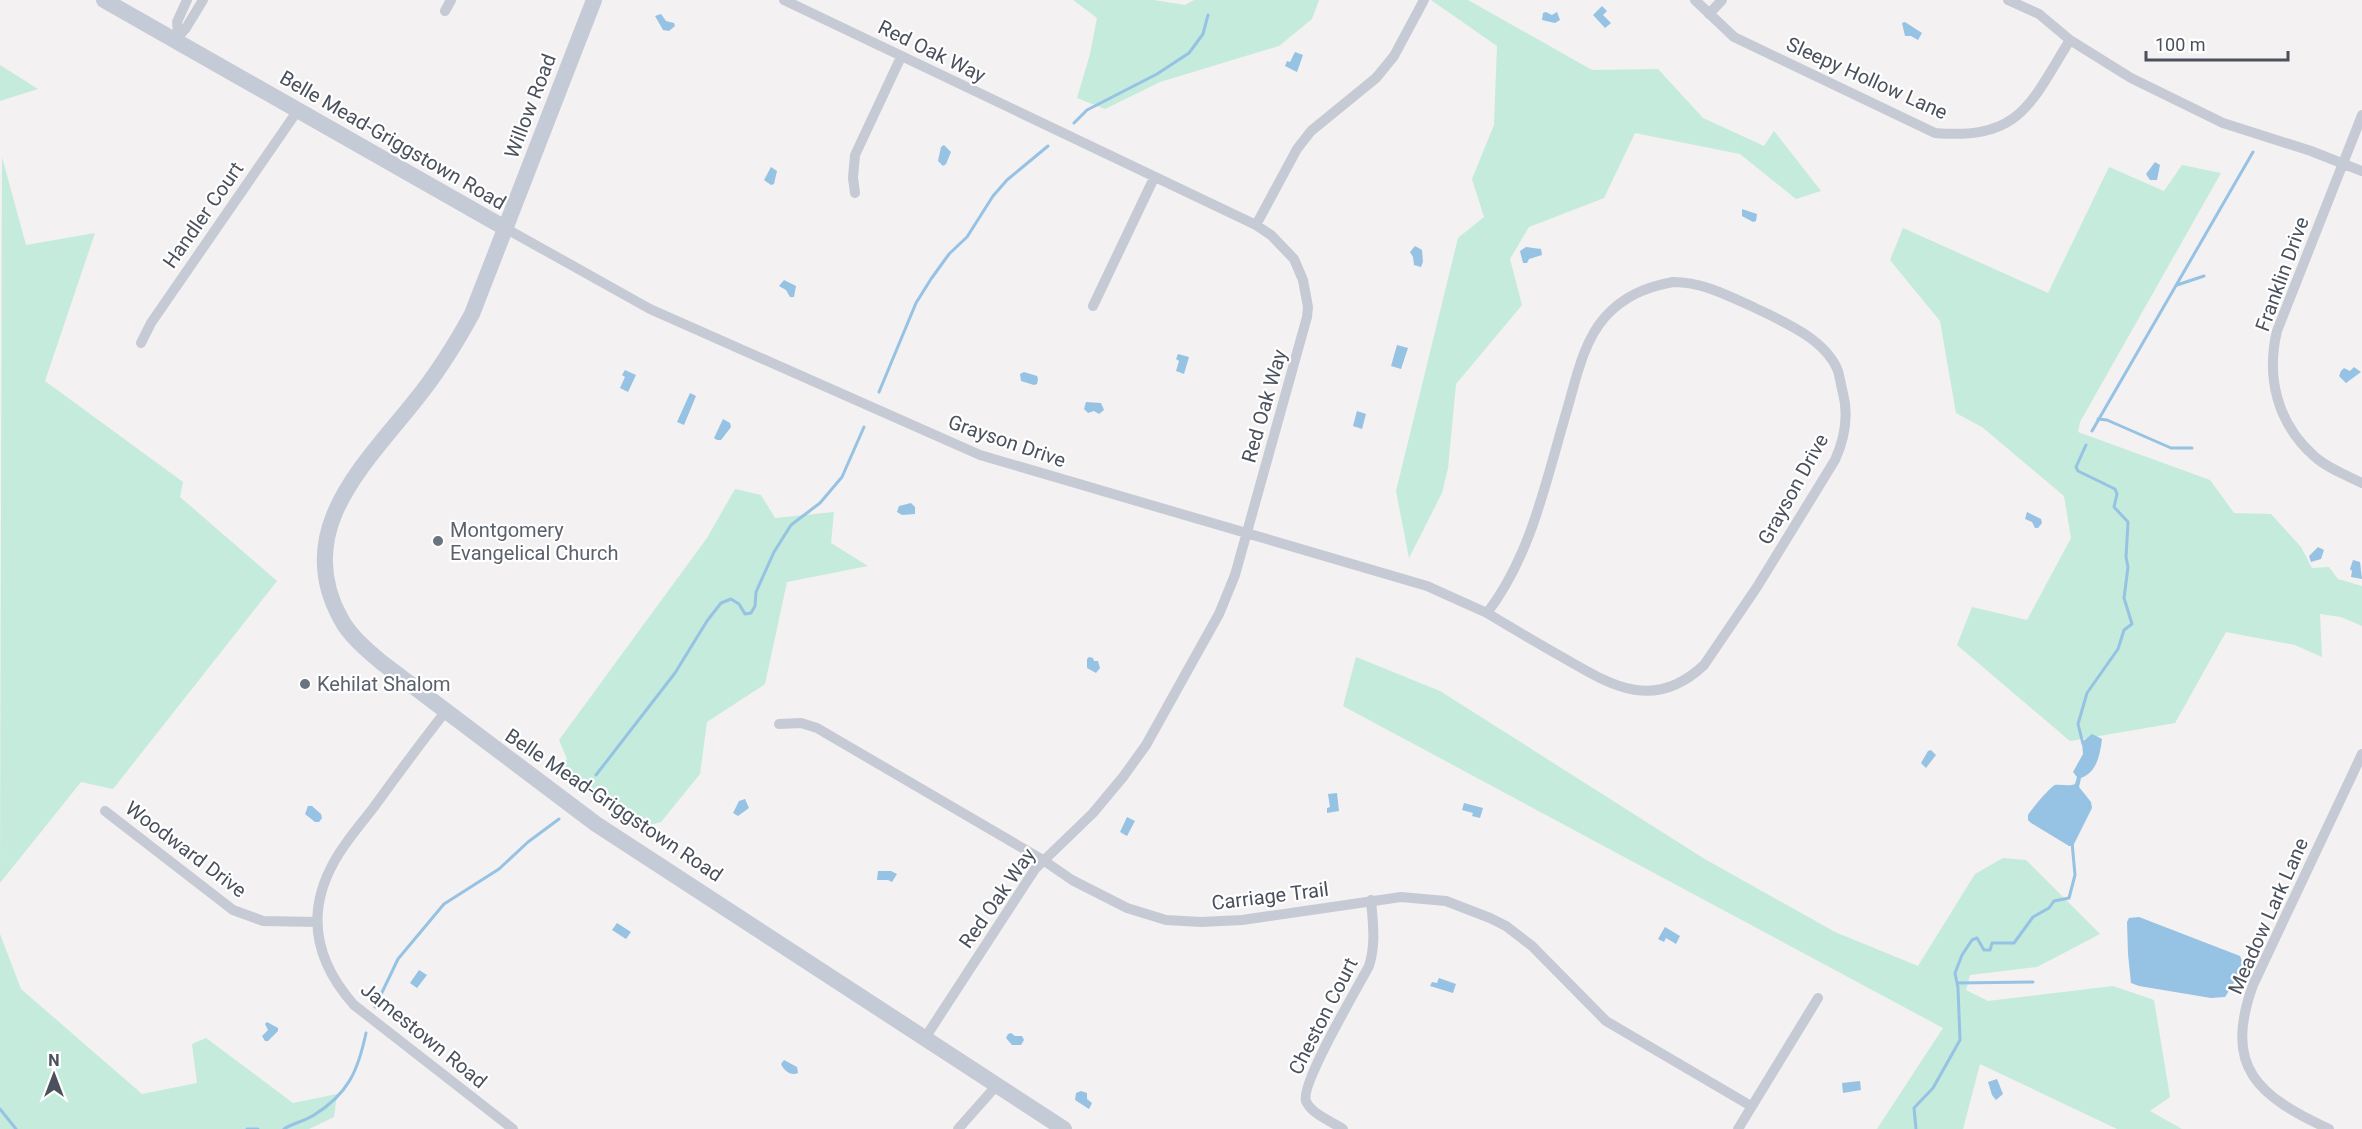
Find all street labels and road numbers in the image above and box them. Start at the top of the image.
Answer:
street label: Red Oak Way [874,15,990,88]
street label: Sleepy Hollow Lane [1783,32,1951,124]
street label: Willow Road [499,51,561,161]
street label: Belle Mead-Griggstown Road [276,65,510,215]
street label: Handler Court [158,157,248,273]
street label: Franklin Drive [2250,214,2314,334]
street label: Red Oak Way [1236,346,1292,465]
street label: Grayson Drive [945,410,1069,472]
street label: Grayson Drive [1753,429,1833,549]
street label: Belle Mead-Griggstown Road [501,723,727,887]
street label: Woodward Drive [121,796,251,902]
street label: Meadow Lark Lane [2223,834,2313,998]
street label: Red Oak Way [954,843,1041,953]
street label: Carriage Trail [1210,877,1330,915]
street label: Cheston Court [1283,954,1363,1078]
street label: Jamestown Road [356,977,492,1093]

